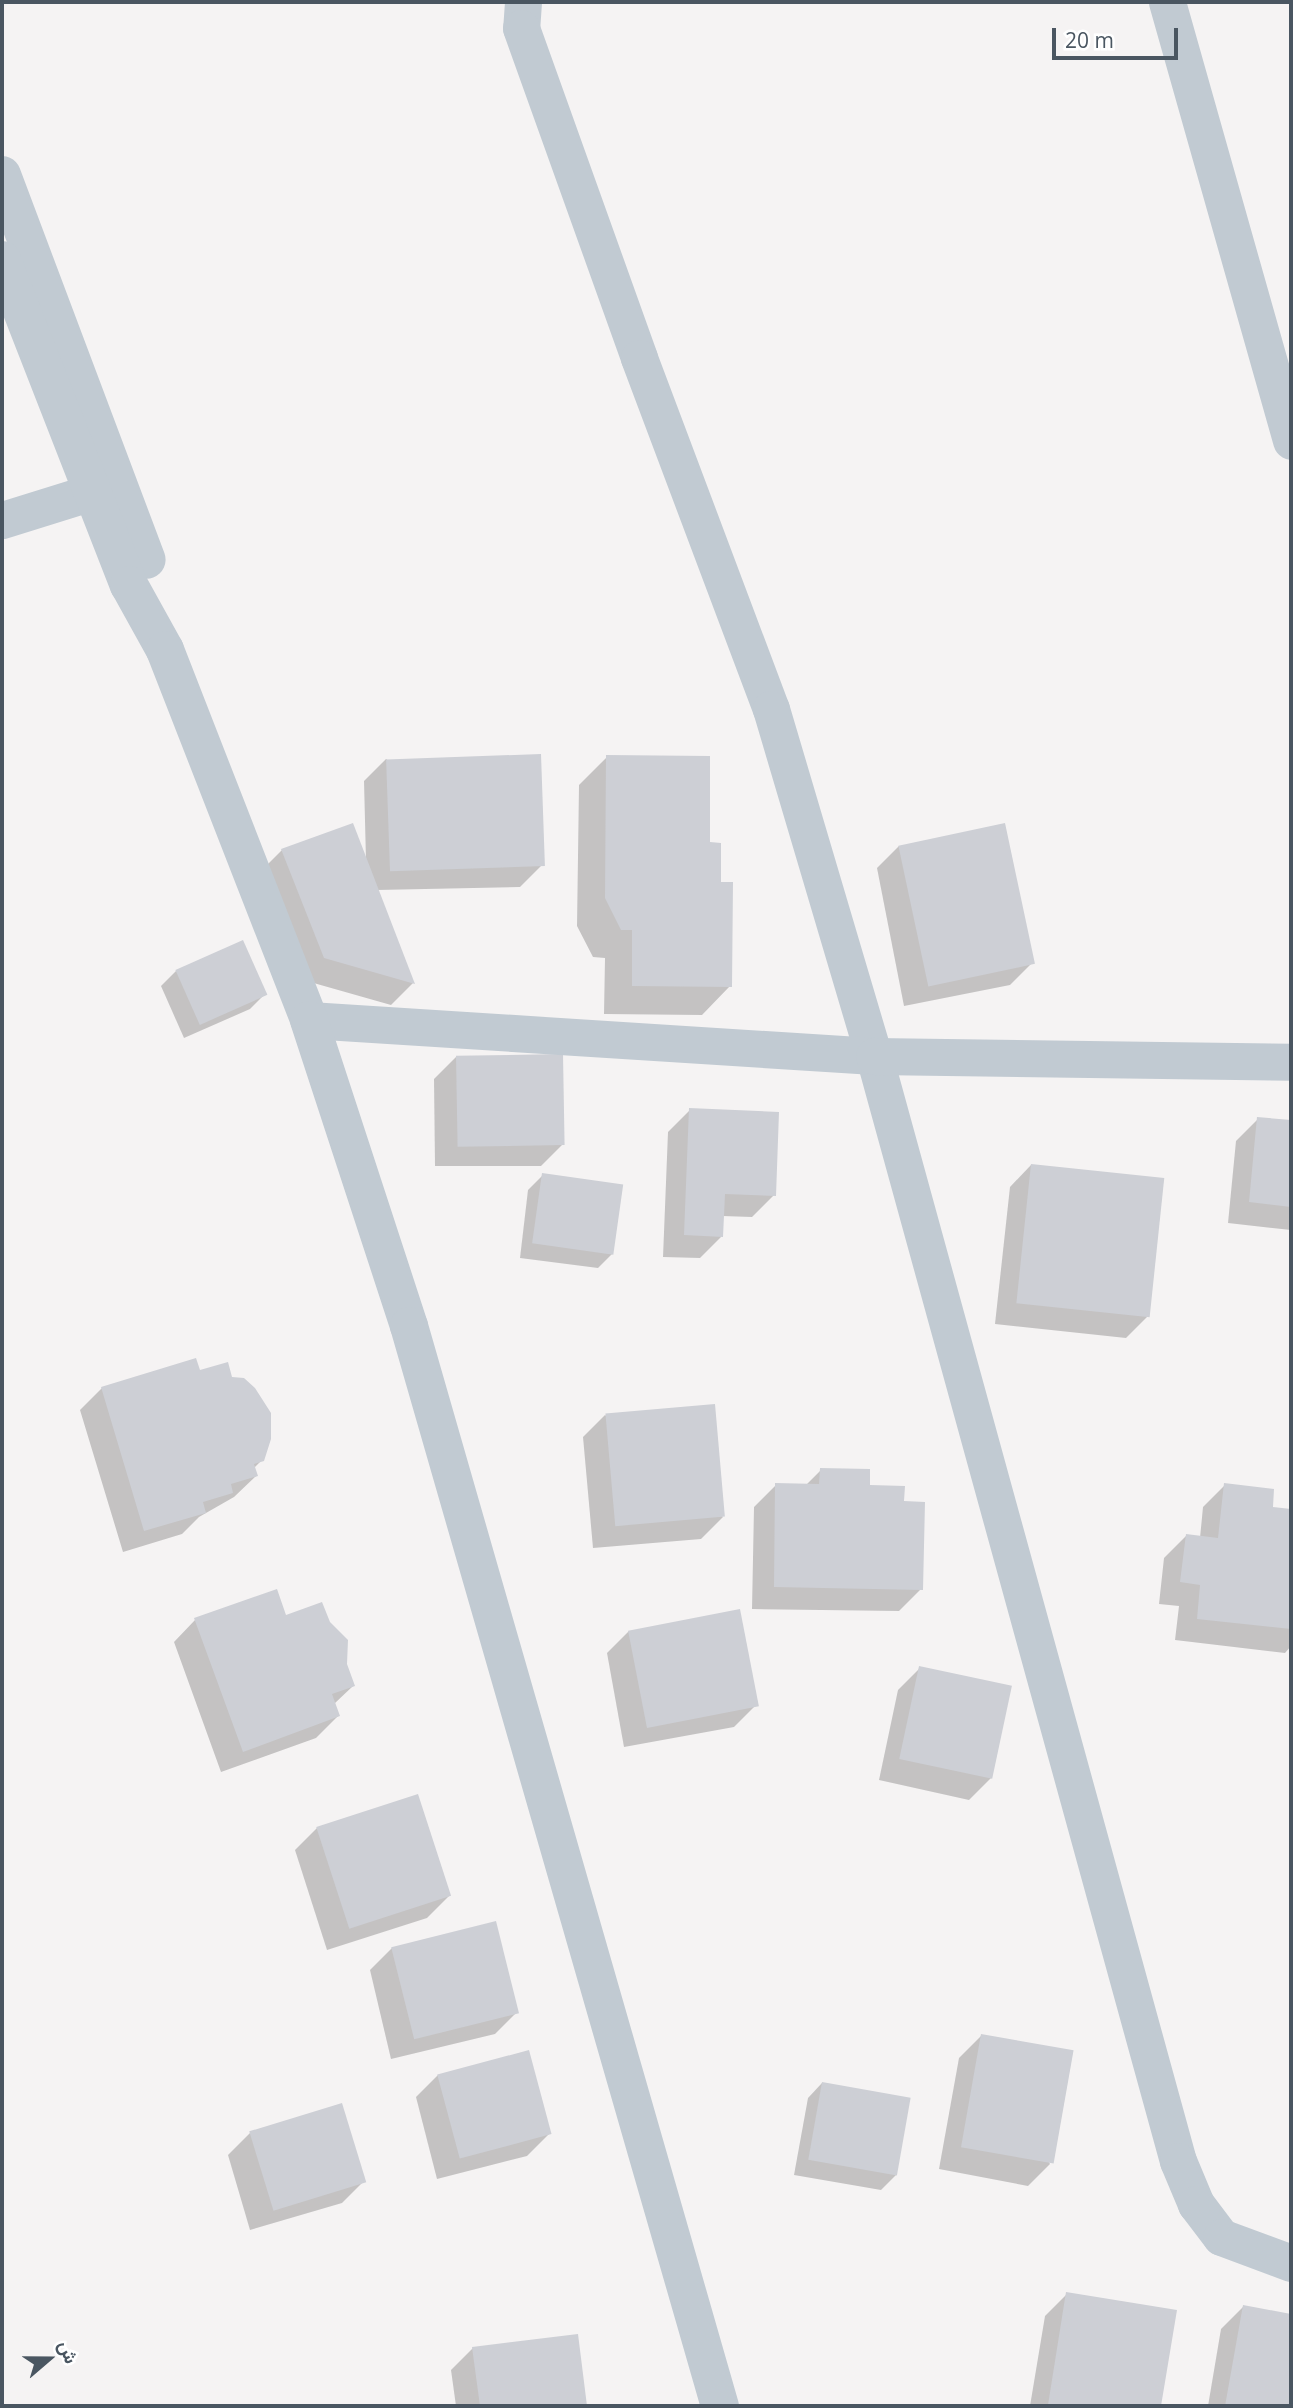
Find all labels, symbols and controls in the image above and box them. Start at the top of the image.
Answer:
scale bar [1055,14,1181,58]
text: 20 m [1065,26,1114,54]
north arrow [14,2324,84,2394]
text: ش [53,2337,85,2367]

